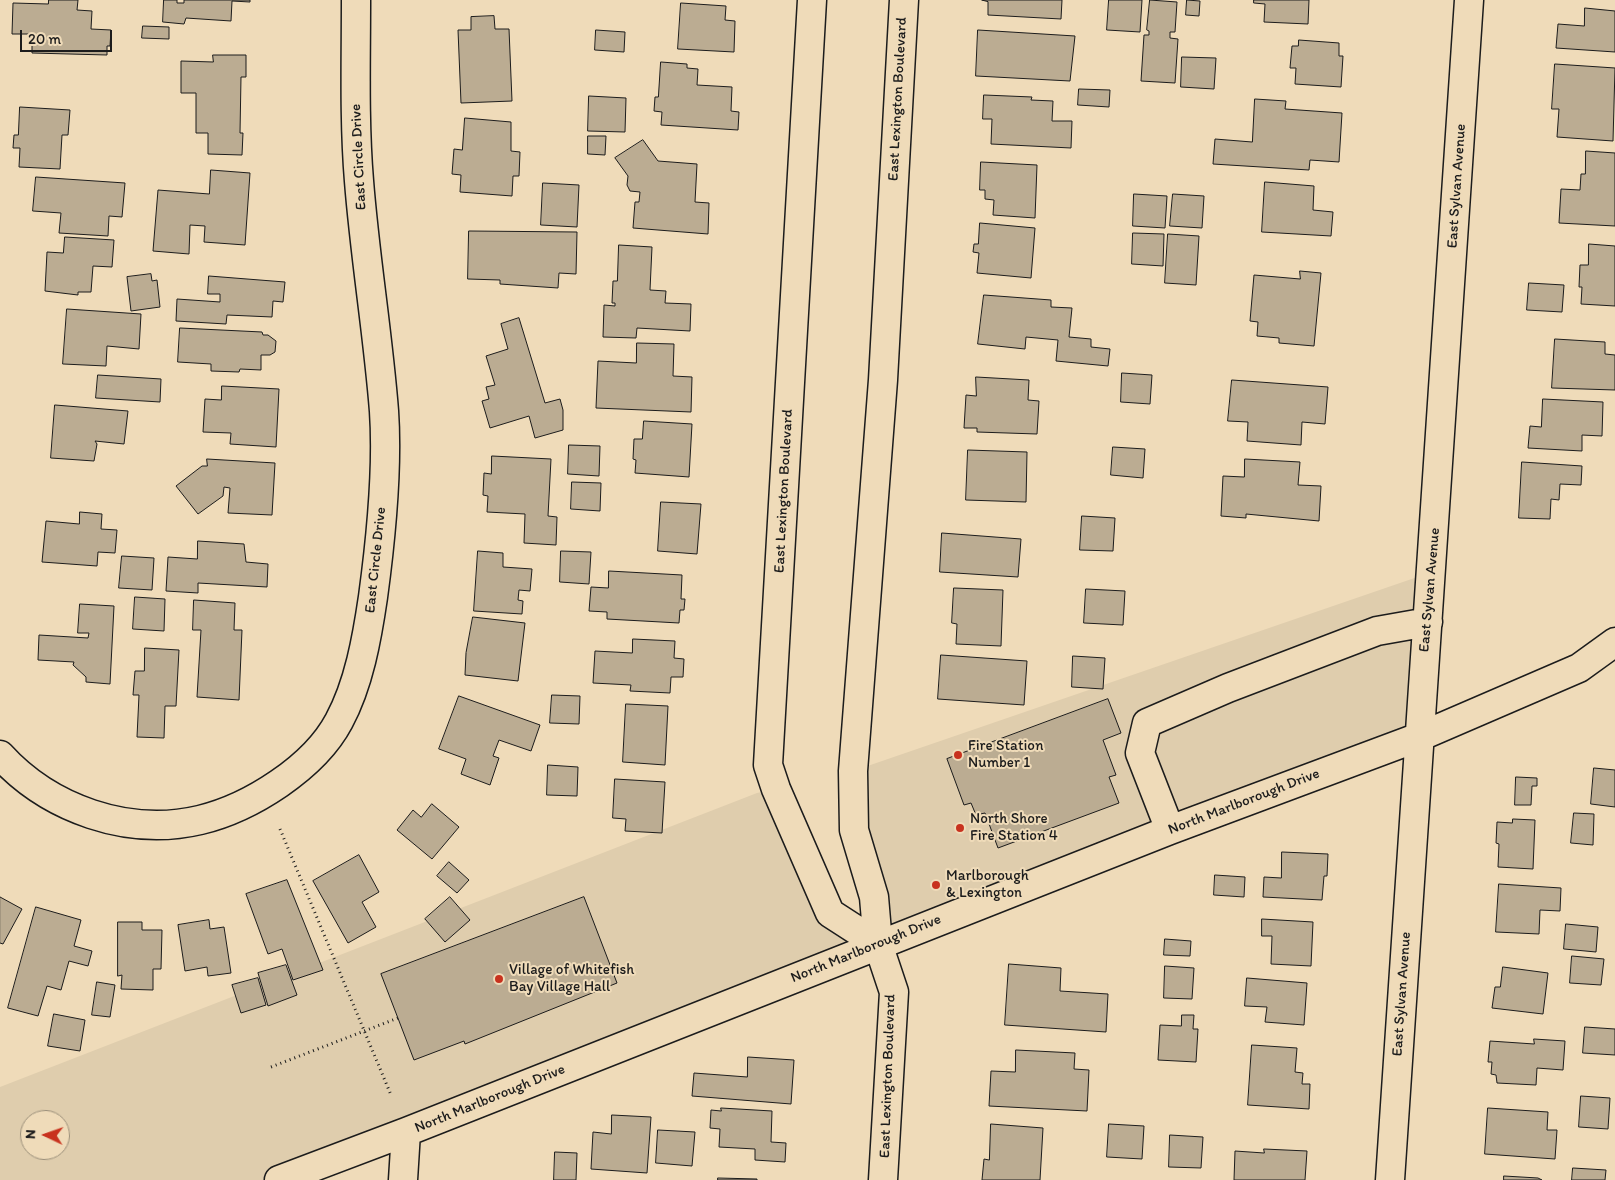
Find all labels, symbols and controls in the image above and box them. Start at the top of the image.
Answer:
street label: East Lexington Boulevard [885,17,911,181]
scale bar [22,20,115,52]
text: 20 m [28,30,61,48]
street label: East Circle Drive [347,103,371,211]
street label: East Sylvan Avenue [1444,123,1470,249]
street label: East Lexington Boulevard [771,409,797,573]
street label: East Circle Drive [361,506,391,614]
street label: East Sylvan Avenue [1416,527,1444,653]
place label: Fire Station Number 1 [968,737,1043,772]
marker: Fire Station Number 1 [952,749,964,761]
street label: North Marlborough Drive [1166,765,1322,839]
place label: North Shore Fire Station 4 [970,810,1058,845]
marker: North Shore Fire Station 4 [954,822,966,834]
place label: Marlborough & Lexington [946,867,1029,902]
marker: Marlborough & Lexington [930,879,942,891]
street label: North Marlborough Drive [788,911,944,987]
street label: East Sylvan Avenue [1389,931,1415,1057]
place label: Village of Whitefish Bay Village Hall [509,961,634,996]
marker: Village of Whitefish Bay Village Hall [493,973,505,985]
street label: East Lexington Boulevard [876,994,900,1158]
street label: North Marlborough Drive [412,1061,568,1137]
north arrow [20,1110,70,1160]
text: N [22,1129,39,1139]

